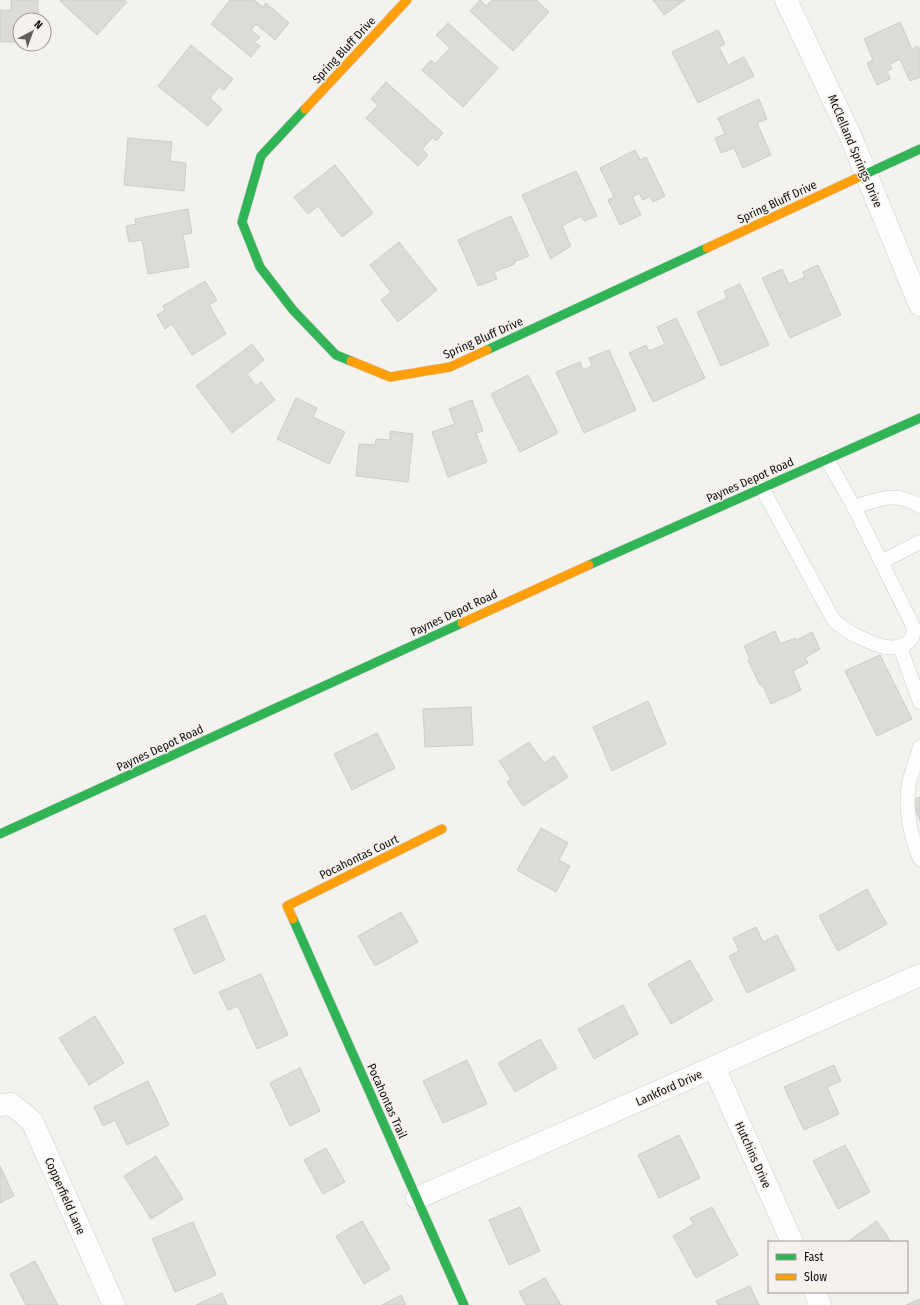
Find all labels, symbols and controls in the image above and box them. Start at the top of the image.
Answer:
north arrow [12,12,52,52]
street label: Spring Bluff Drive [310,14,378,86]
text: N [31,18,45,32]
street label: McClelland Springs Drive [825,92,885,210]
street label: Spring Bluff Drive [735,177,819,227]
street label: Spring Bluff Drive [441,314,525,362]
street label: Paynes Depot Road [704,454,796,506]
street label: Paynes Depot Road [408,587,500,639]
street label: Paynes Depot Road [114,722,206,774]
street label: Pocahontas Court [317,832,401,882]
street label: Pocahontas Trail [364,1061,410,1141]
street label: Lankford Drive [634,1067,705,1109]
street label: Hutchins Drive [732,1120,774,1191]
street label: Copperfield Lane [42,1155,88,1237]
legend [768,1241,908,1293]
text: Fast [804,1250,823,1264]
text: Slow [804,1270,827,1284]

